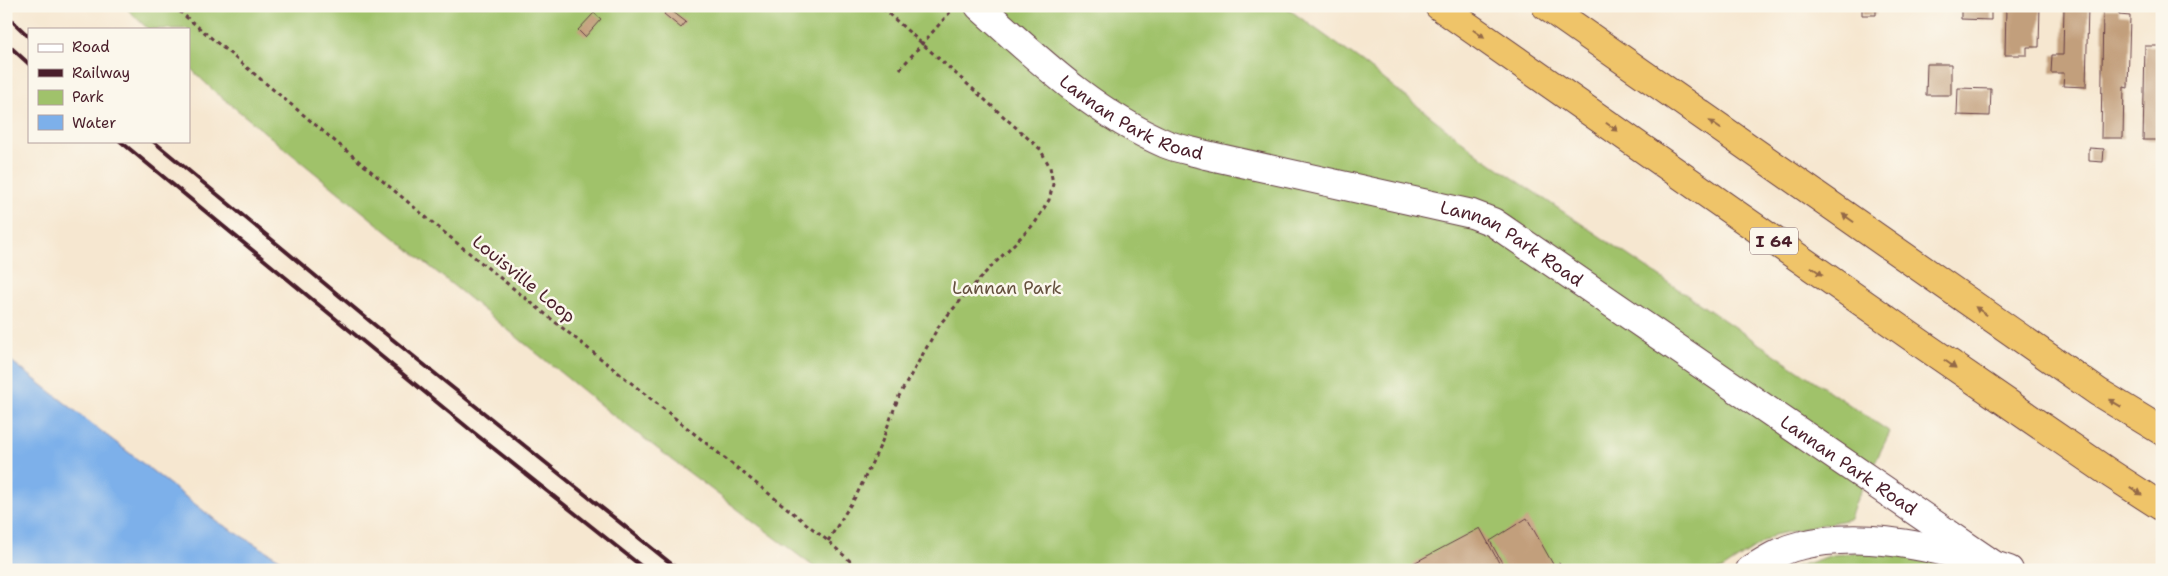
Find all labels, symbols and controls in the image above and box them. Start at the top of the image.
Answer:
legend [28,28,190,142]
one-way arrow [1472,29,1486,39]
text: Road [72,37,110,57]
text: Railway [72,63,130,83]
street label: Lannan Park Road [1054,69,1206,166]
text: Park [72,87,104,107]
text: Water [72,113,116,133]
one-way arrow [1708,120,1722,130]
one-way arrow [1605,122,1619,132]
street label: Lannan Park Road [1438,195,1588,292]
one-way arrow [1841,213,1855,223]
road number: I 64 [1750,228,1798,255]
street label: Louisville Loop [467,230,581,328]
one-way arrow [1810,265,1823,276]
park label: Lannan Park [952,276,1062,300]
one-way arrow [1974,306,1988,316]
one-way arrow [1943,359,1957,369]
one-way arrow [2109,398,2122,407]
street label: Lannan Park Road [1775,410,1922,521]
one-way arrow [2129,486,2143,496]

